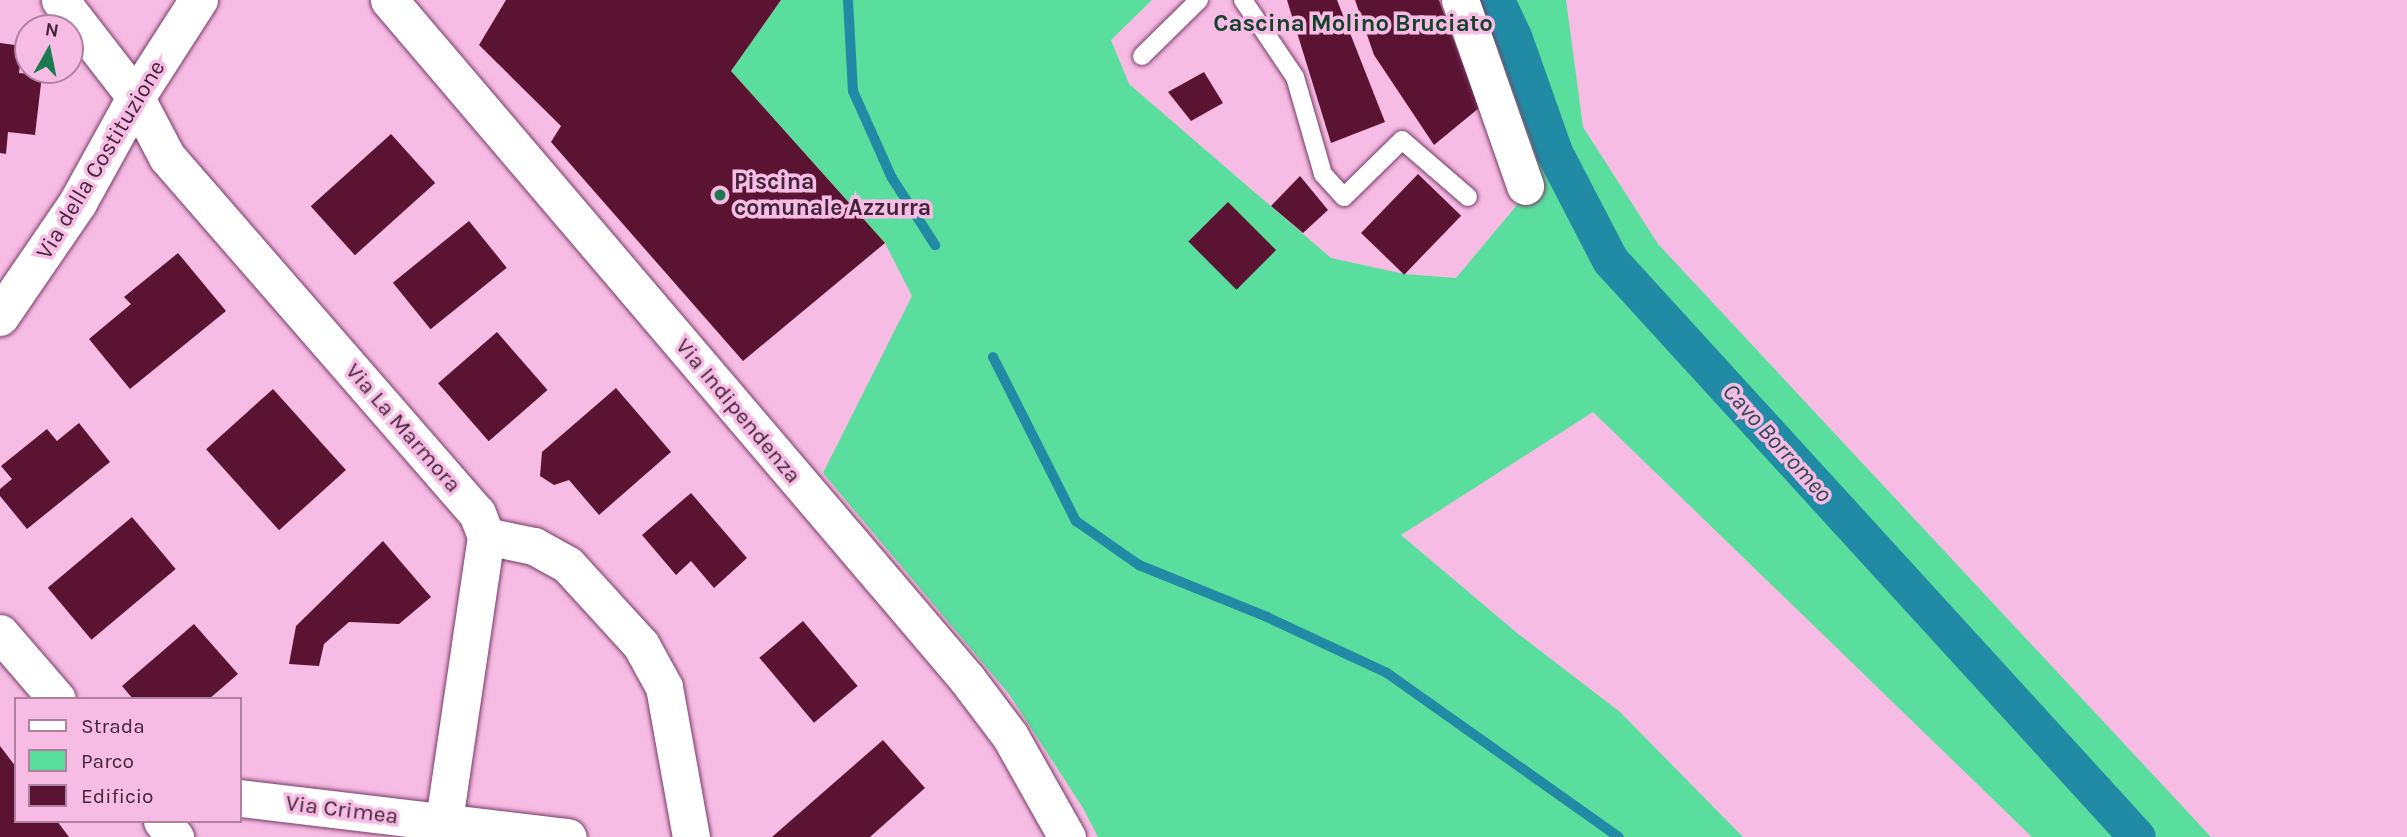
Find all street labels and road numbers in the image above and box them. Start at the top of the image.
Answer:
street label: Via della Costituzione [31,56,171,264]
street label: Via Indipendenza [669,333,807,489]
street label: Via La Marmora [339,358,467,498]
street label: Via Crimea [284,789,400,831]

